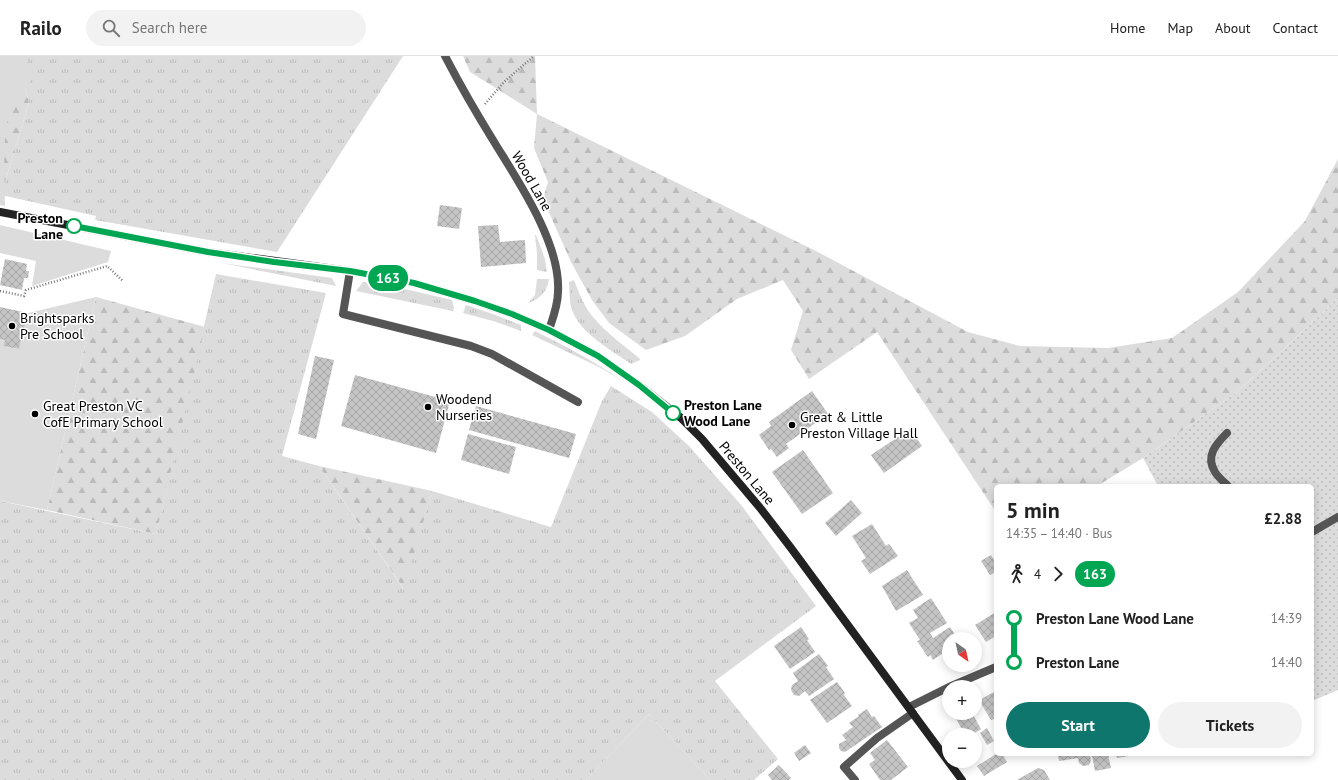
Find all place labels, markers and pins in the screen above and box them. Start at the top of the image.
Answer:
place label: Preston Lane [18,209,63,243]
marker: Preston Lane [66,218,82,234]
place label: Brightsparks Pre School [20,309,94,343]
marker: Brightsparks Pre School [7,321,17,331]
place label: Woodend Nurseries [436,390,492,424]
place label: Preston Lane Wood Lane [684,396,762,430]
place label: Great Preston VC CofE Primary School [43,397,163,431]
marker: Woodend Nurseries [423,402,433,412]
marker: Preston Lane Wood Lane [665,405,681,421]
place label: Great & Little Preston Village Hall [800,408,918,442]
marker: Great Preston VC CofE Primary School [30,409,40,419]
marker: Great & Little Preston Village Hall [787,420,797,430]

